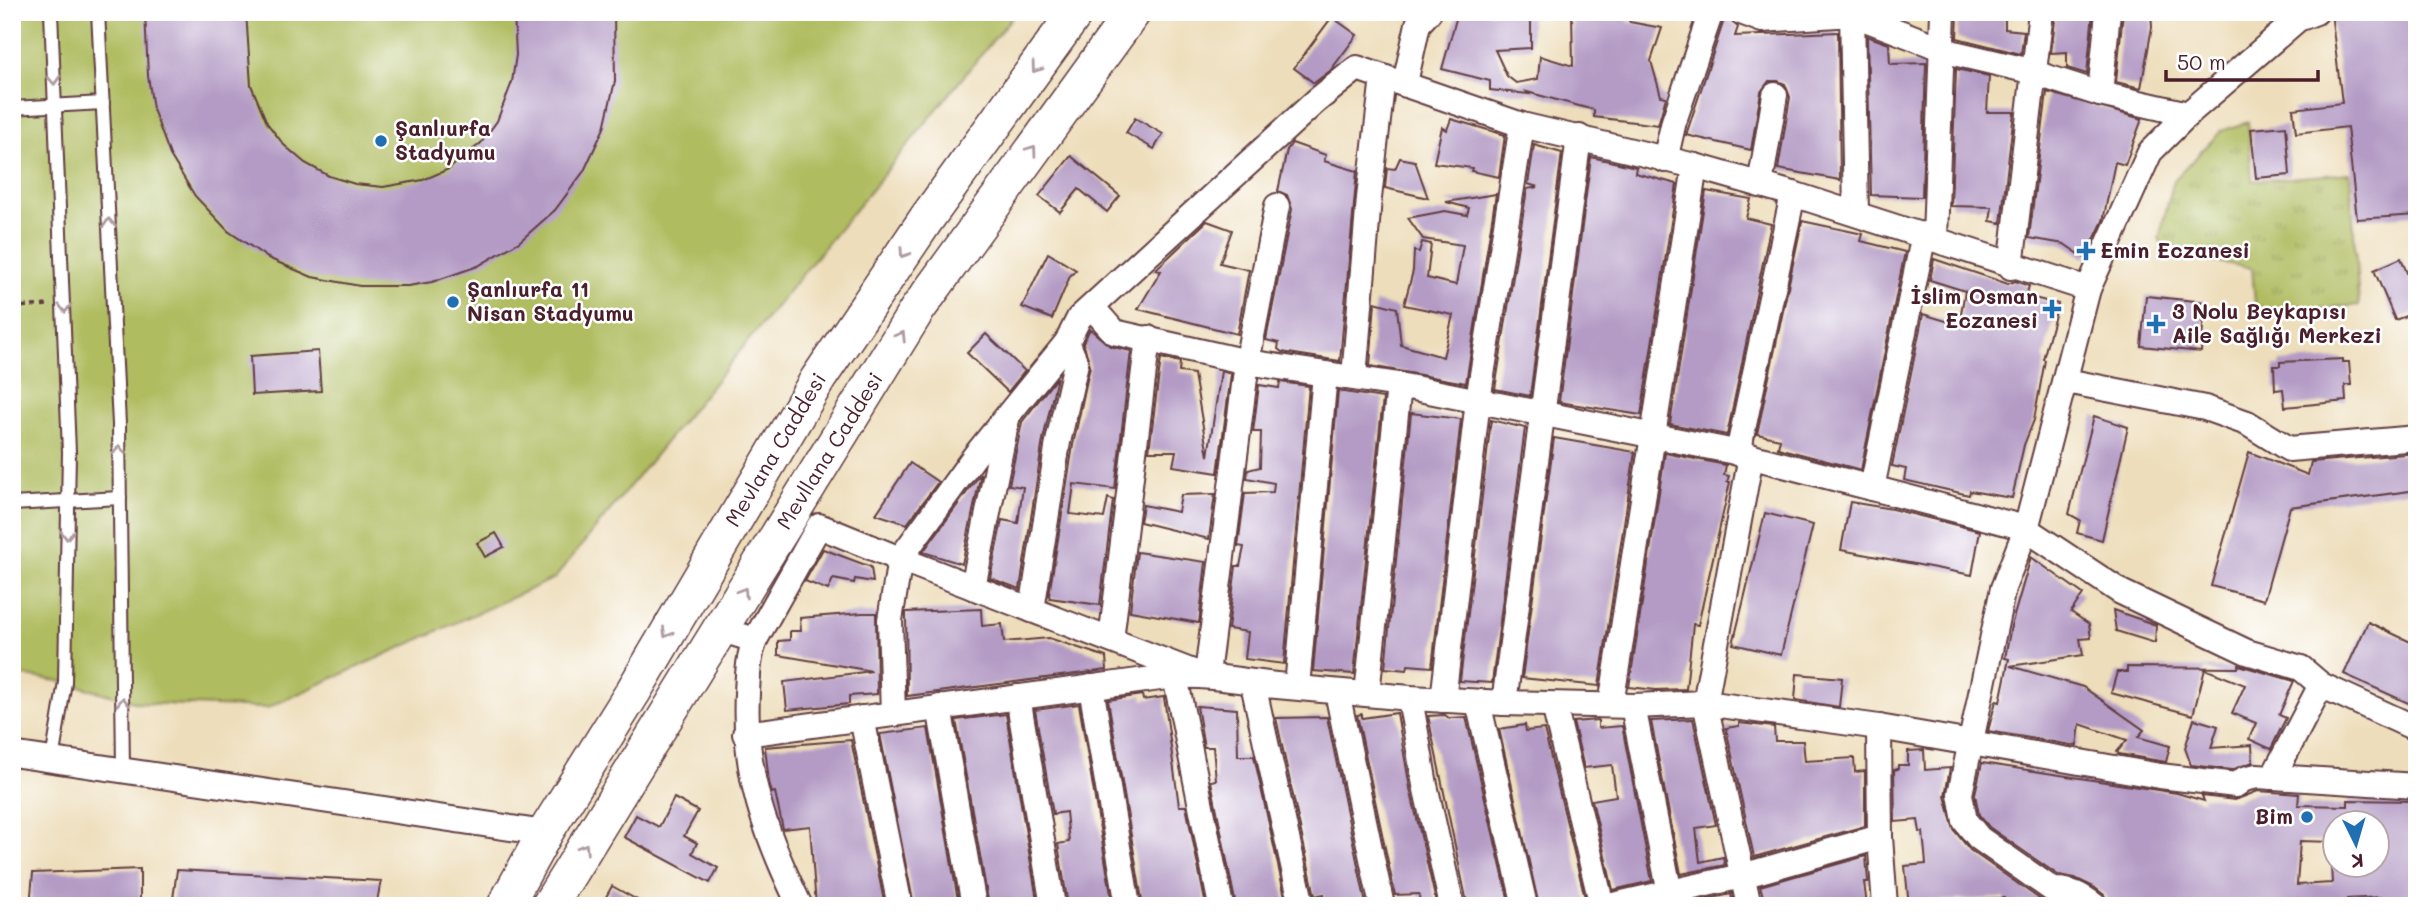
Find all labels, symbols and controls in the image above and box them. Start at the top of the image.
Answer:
scale bar [2166,38,2319,82]
text: 50 m [2177,48,2226,75]
one-way arrow [1032,60,1044,72]
one-way arrow [47,75,62,86]
place label: Şanlıurfa Stadyumu [395,114,496,166]
marker: Şanlıurfa Stadyumu [373,133,389,149]
one-way arrow [1024,145,1036,158]
one-way arrow [101,217,116,228]
place label: Emin Eczanesi [2100,236,2250,263]
marker: Emin Eczanesi [2078,243,2094,259]
one-way arrow [900,245,912,258]
place label: Şanlıurfa 11 Nisan Stadyumu [467,275,634,327]
place label: İslim Osman Eczanesi [1910,282,2038,333]
marker: Şanlıurfa 11 Nisan Stadyumu [445,294,461,310]
place label: 3 Nolu Beykapısı Aile Sağlığı Merkezi [2172,297,2382,348]
marker: İslim Osman Eczanesi [2044,301,2060,317]
one-way arrow [57,302,72,313]
marker: 3 Nolu Beykapısı Aile Sağlığı Merkezi [2146,314,2166,334]
one-way arrow [893,330,906,343]
street label: Mevlana Caddesi [718,367,831,531]
street label: Mevllana Caddesi [770,367,888,534]
one-way arrow [112,444,127,455]
one-way arrow [60,530,75,541]
one-way arrow [734,586,747,599]
one-way arrow [662,626,675,638]
one-way arrow [115,696,131,707]
place label: Bim [2255,802,2293,829]
marker: Bim [2299,809,2315,825]
north arrow [2320,810,2390,880]
one-way arrow [576,842,589,855]
text: K [2350,848,2365,874]

